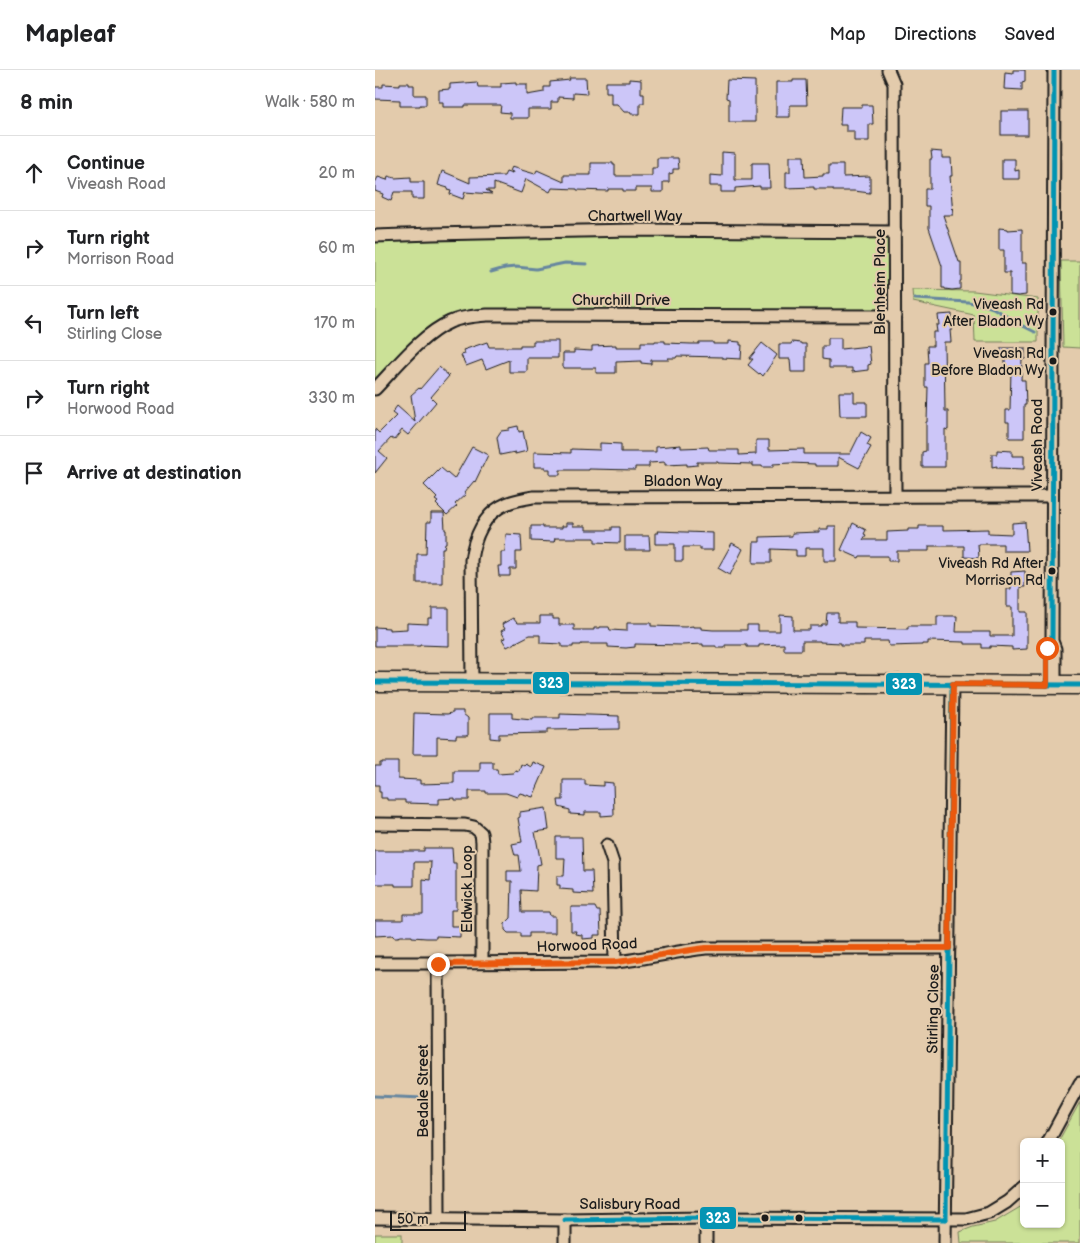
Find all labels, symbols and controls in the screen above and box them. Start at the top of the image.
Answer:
text: Mapleaf [25,20,116,49]
text: Map [830,24,866,45]
text: Directions [894,24,976,45]
text: Saved [1004,24,1055,45]
text: 8 min [20,90,73,115]
text: Walk · 580 m [265,93,355,112]
text: Continue [67,152,145,175]
icon: ahead [20,159,48,187]
text: 20 m [319,164,355,183]
text: Viveash Road [67,175,166,194]
street label: Chartwell Way [588,207,683,226]
text: Turn right [67,227,150,250]
street label: Blenheim Place [871,229,890,335]
icon: right [20,234,48,262]
text: 60 m [318,239,355,258]
text: Morrison Road [67,250,174,269]
street label: Churchill Drive [572,291,670,310]
place label: Viveash Rd After Bladon Wy [944,296,1045,330]
text: Turn left [67,302,139,325]
marker: Viveash Rd After Bladon Wy [1048,307,1058,317]
icon: left [20,309,48,337]
text: 170 m [314,314,355,333]
text: Stirling Close [67,325,162,344]
place label: Viveash Rd Before Bladon Wy [931,345,1045,379]
marker: Viveash Rd Before Bladon Wy [1048,356,1058,366]
text: Turn right [67,377,150,400]
icon: right [20,384,48,412]
text: 330 m [308,389,355,408]
street label: Viveash Road [1028,399,1047,491]
text: Horwood Road [67,400,175,419]
icon: arrive [20,459,48,487]
text: Arrive at destination [67,462,242,485]
street label: Bladon Way [643,472,723,491]
place label: Viveash Rd After Morrison Rd [938,555,1044,589]
marker: Viveash Rd After Morrison Rd [1047,566,1057,576]
route start [1036,637,1059,660]
line badge: 323 [532,671,570,695]
line badge: 323 [885,672,923,696]
text: 323 [539,675,563,692]
text: 323 [892,676,916,693]
street label: Eldwick Loop [458,845,477,933]
street label: Horwood Road [536,934,638,957]
route end [427,953,450,976]
street label: Stirling Close [923,964,944,1054]
street label: Bedale Street [414,1044,433,1138]
map controls [1020,1138,1065,1228]
button: + [1020,1138,1065,1183]
button: − [1020,1183,1065,1228]
street label: Salisbury Road [580,1195,680,1214]
line badge: 323 [699,1206,737,1230]
scale bar [390,1208,466,1231]
text: 323 [706,1210,730,1227]
text: 50 m [397,1211,429,1228]
unlabelled marker [760,1213,770,1223]
unlabelled marker [794,1213,804,1223]

